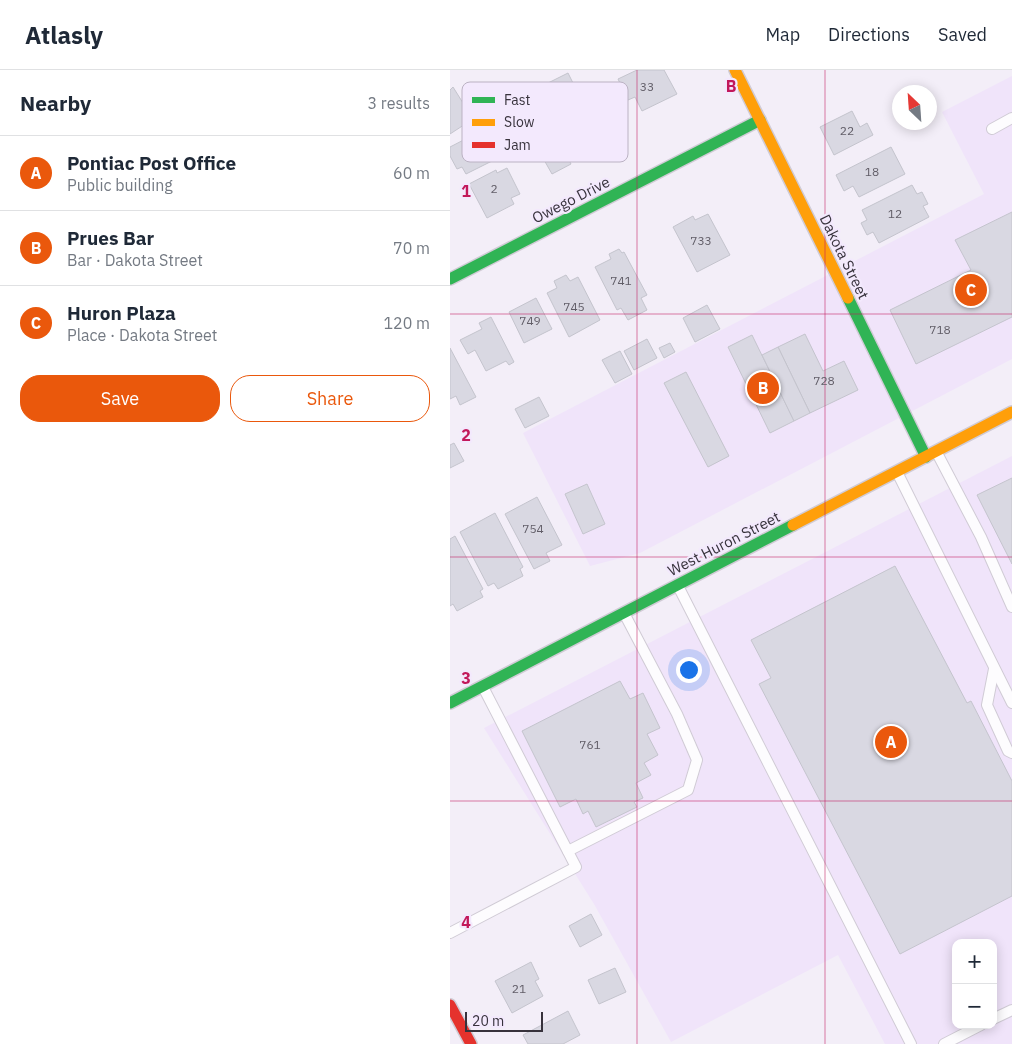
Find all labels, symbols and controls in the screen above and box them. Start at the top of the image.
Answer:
text: Atlasly [25,19,103,51]
text: Map [765,23,800,46]
text: Directions [828,23,910,46]
text: Saved [938,23,987,46]
text: B [726,76,737,96]
house number: 33 [640,79,654,94]
legend [462,82,628,162]
north arrow [892,85,937,130]
text: Nearby [20,89,91,117]
text: Fast [504,91,530,109]
text: 3 results [367,93,430,113]
text: Slow [504,113,535,131]
house number: 22 [840,123,854,138]
text: Jam [504,136,531,154]
text: Pontiac Post Office [67,151,236,175]
text: A [31,163,41,183]
text: 60 m [393,163,430,183]
house number: 18 [865,164,879,179]
street label: Owego Drive [529,172,613,227]
text: Public building [67,175,173,195]
text: 1 [461,181,471,201]
house number: 2 [490,181,498,196]
house number: 12 [888,206,902,221]
street label: Dakota Street [816,211,873,302]
text: Prues Bar [67,226,154,250]
house number: 733 [690,233,712,248]
text: B [31,238,41,258]
text: 70 m [393,238,430,258]
text: Bar · Dakota Street [67,250,203,270]
pin: C [955,271,987,309]
house number: 741 [610,273,632,288]
house number: 745 [563,299,585,314]
text: Huron Plaza [67,301,176,325]
text: C [31,313,41,333]
text: 120 m [383,313,430,333]
house number: 749 [519,313,541,328]
house number: 718 [929,322,951,337]
text: Place · Dakota Street [67,325,217,345]
pin: B [747,369,779,407]
house number: 728 [813,373,835,388]
button: Save [20,375,220,422]
button: Share [230,375,430,422]
text: 2 [461,425,471,445]
street label: West Huron Street [664,507,783,580]
house number: 754 [522,521,544,536]
your location [676,657,702,683]
text: 3 [461,668,471,688]
pin: A [875,723,907,761]
house number: 761 [579,737,601,752]
text: 4 [461,912,471,932]
map controls [952,939,997,1029]
button: + [952,939,997,984]
house number: 21 [512,981,526,996]
button: − [952,984,997,1029]
scale bar [465,1009,542,1032]
text: 20 m [472,1012,504,1030]

